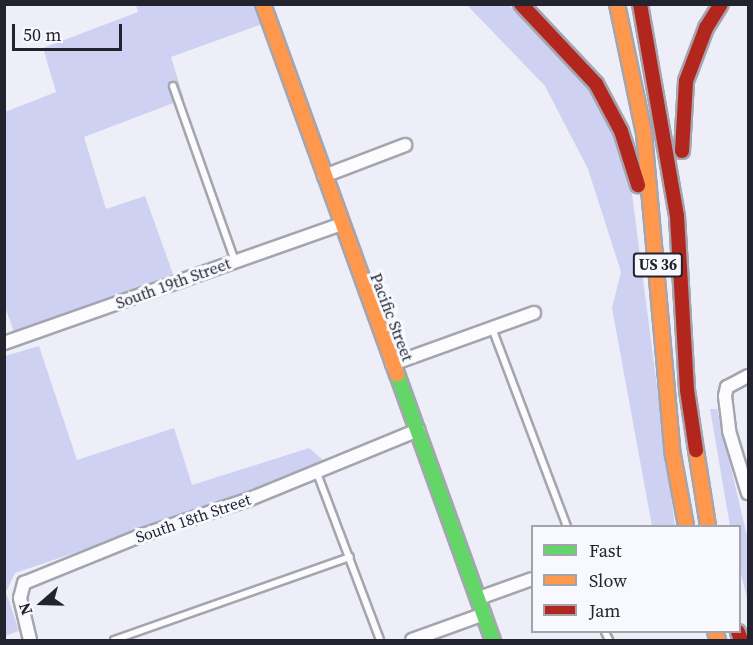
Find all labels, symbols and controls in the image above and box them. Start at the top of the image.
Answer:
scale bar [15,12,124,50]
text: 50 m [23,22,61,47]
street label: South 19th Street [113,253,233,313]
road number: US 36 [632,253,684,277]
street label: Pacific Street [366,270,418,364]
street label: South 18th Street [133,489,253,547]
legend [531,525,741,633]
text: Fast [589,538,622,563]
text: Slow [589,568,627,593]
north arrow [12,573,72,633]
text: Jam [589,598,621,623]
text: N [13,600,37,618]

